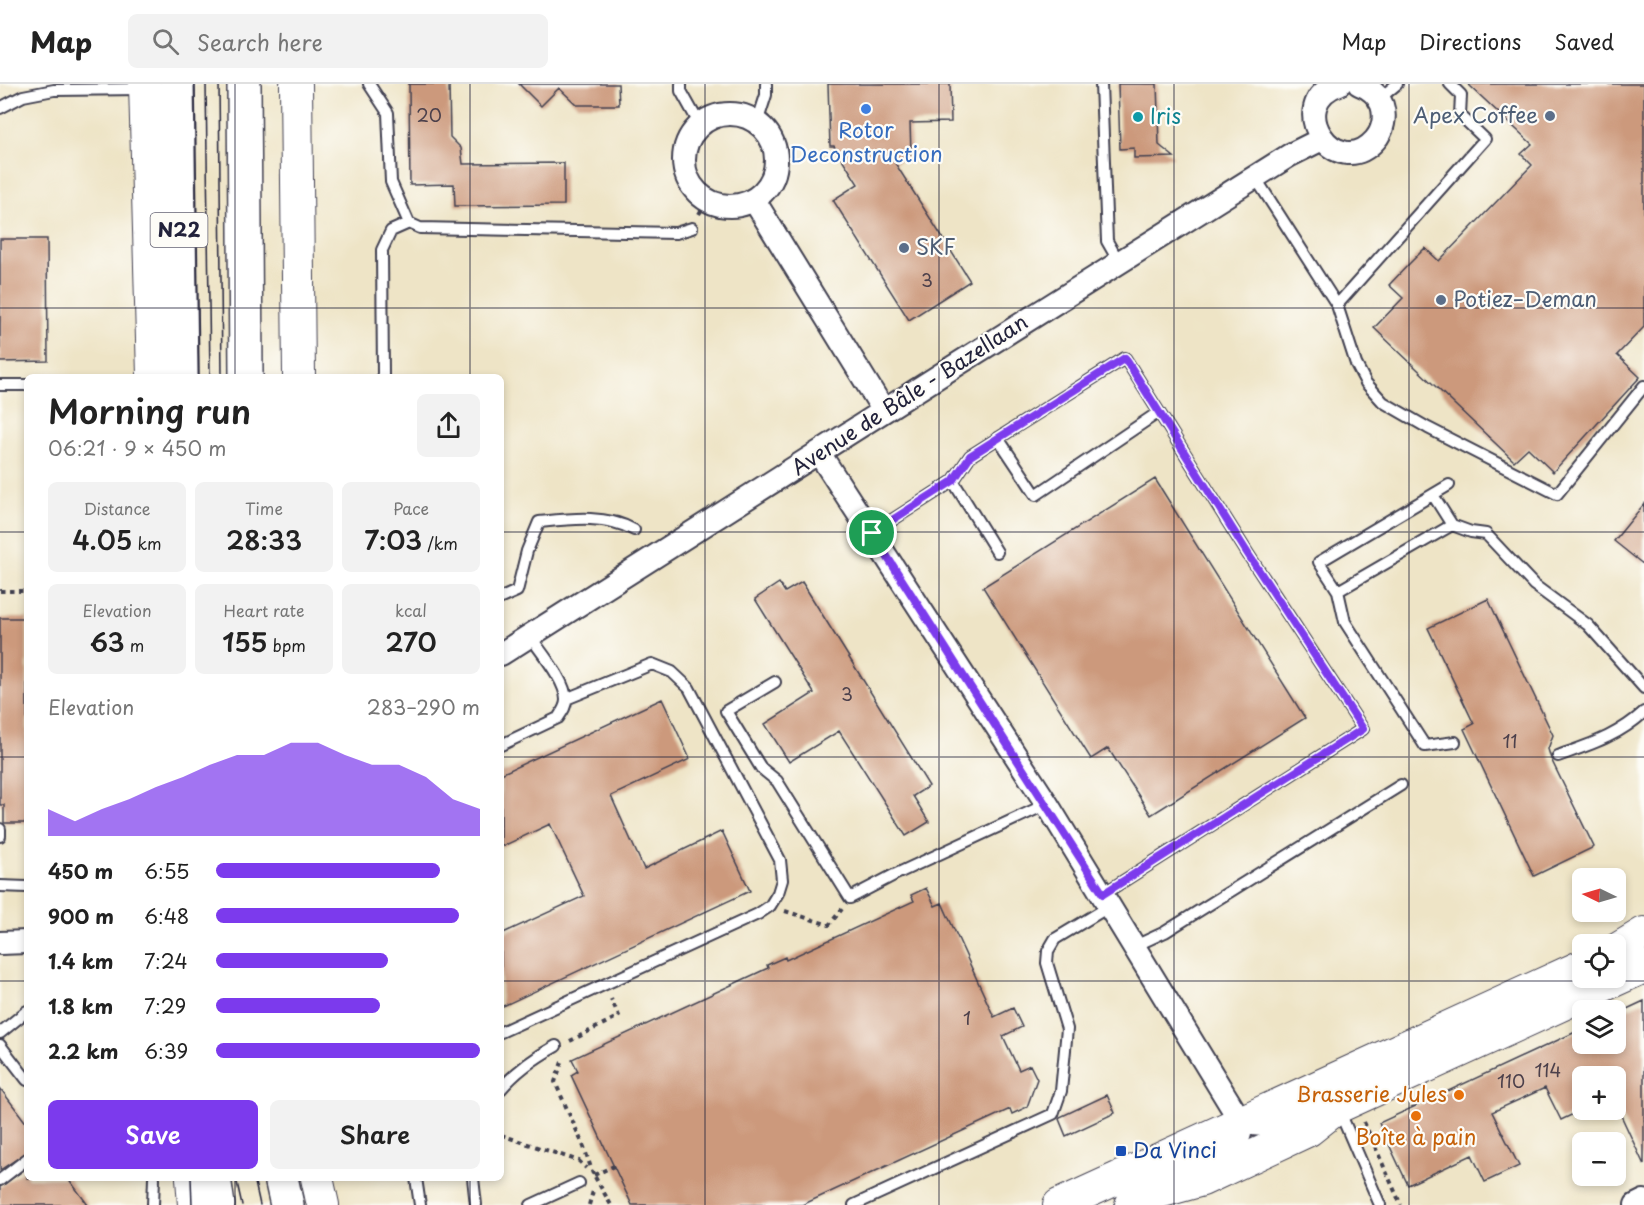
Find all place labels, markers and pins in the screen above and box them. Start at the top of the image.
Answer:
place label: Apex Coffee [1413,98,1538,130]
place label: Iris [1150,99,1181,131]
marker: Rotor Deconstruction [859,102,873,116]
marker: Apex Coffee [1543,109,1557,123]
marker: Iris [1131,110,1145,124]
place label: Rotor Deconstruction [789,113,943,169]
place label: SKF [916,230,956,262]
marker: SKF [897,241,911,255]
place label: Potiez–Deman [1453,282,1597,314]
marker: Potiez–Deman [1434,293,1448,307]
pin [846,507,897,558]
place label: Brasserie Jules [1296,1077,1447,1109]
marker: Brasserie Jules [1452,1088,1466,1102]
marker: Boîte à pain [1409,1109,1423,1123]
place label: Boîte à pain [1356,1120,1476,1152]
place label: Da Vinci [1133,1133,1217,1165]
marker: Da Vinci [1114,1144,1128,1158]

